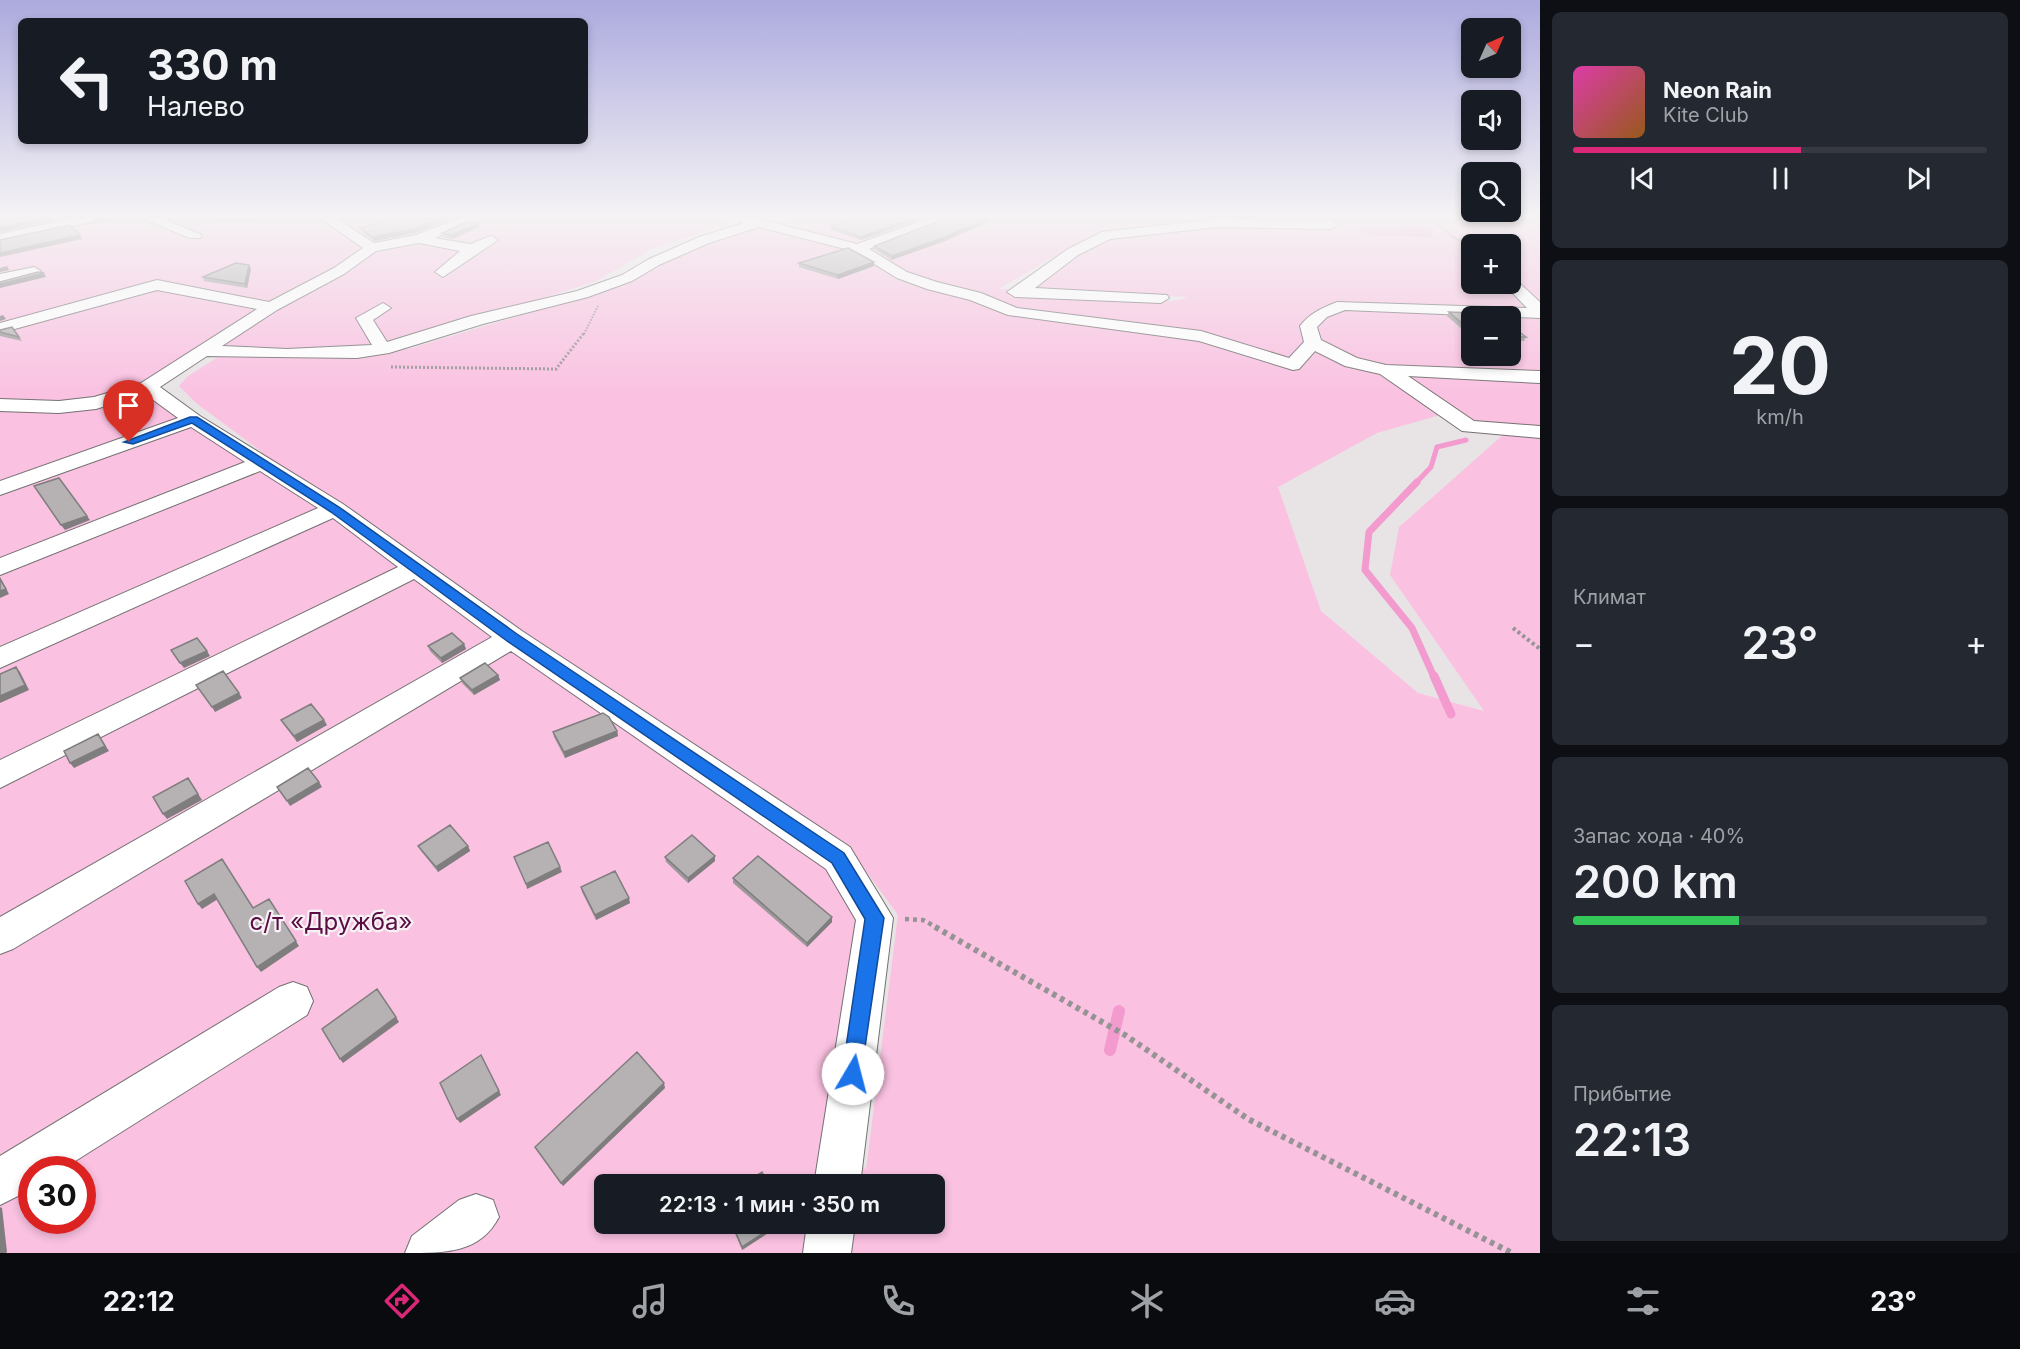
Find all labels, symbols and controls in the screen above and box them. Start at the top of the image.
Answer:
north arrow [1461,18,1521,78]
map controls [1461,18,1521,366]
text: 330 m [147,39,278,90]
icon: left [48,42,126,120]
text: Neon Rain [1663,77,1772,103]
text: Налево [147,90,245,123]
button: sound [1461,90,1521,150]
text: Kite Club [1663,103,1749,127]
button: search [1461,162,1521,222]
icon: previous [1626,162,1659,195]
icon: pause [1764,162,1797,195]
icon: next [1902,162,1935,195]
button: + [1461,234,1521,294]
button: − [1461,306,1521,366]
text: 20 [1729,318,1831,413]
pin [103,380,154,442]
icon: arrive [112,389,145,422]
text: km/h [1756,405,1804,429]
text: Климат [1573,585,1646,609]
text: 23° [1742,615,1818,670]
text: − [1573,623,1595,663]
text: + [1965,623,1987,663]
text: Запас хода · 40% [1573,824,1745,848]
text: 200 km [1573,854,1738,909]
park label: с/т «Дружба» [250,907,412,936]
position arrow [821,1042,885,1106]
text: Прибытие [1573,1082,1672,1106]
text: 22:13 [1573,1112,1691,1167]
speed limit sign: 30 [18,1156,96,1234]
text: 22:13 · 1 мин · 350 m [659,1191,880,1217]
icon: directions [381,1280,423,1322]
icon: music [629,1280,671,1322]
icon: phone [877,1280,919,1322]
icon: climate [1126,1280,1168,1322]
icon: car [1374,1280,1416,1322]
icon: filters [1622,1280,1664,1322]
text: 22:12 [103,1285,175,1318]
text: 23° [1870,1285,1917,1318]

